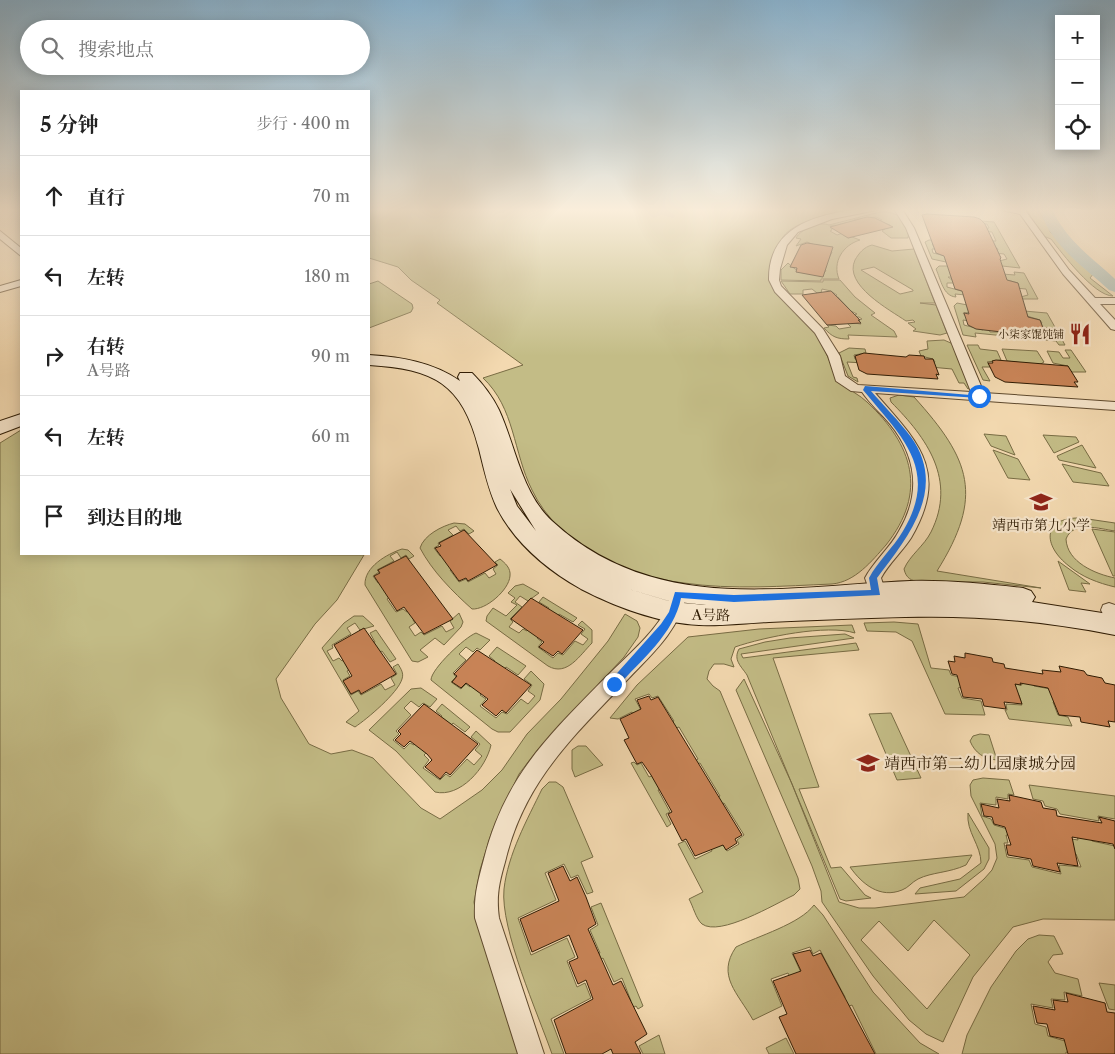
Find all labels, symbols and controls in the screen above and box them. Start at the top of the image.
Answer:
map controls [1055,15,1100,150]
button: + [1055,15,1100,60]
search box [20,20,370,75]
icon: search [38,34,66,62]
text: 搜索地点 [78,38,154,61]
button: − [1055,60,1100,105]
button: locate [1055,105,1100,150]
text: 5 分钟 [40,112,99,137]
text: 步行 · 400 m [256,113,350,133]
icon: ahead [40,182,68,210]
text: 直行 [87,186,125,209]
text: 70 m [313,186,350,206]
icon: left [40,262,68,290]
text: 左转 [87,266,125,289]
text: 180 m [304,266,350,286]
restaurant icon: 小柒家馄饨铺 [1067,321,1093,347]
place label: 小柒家馄饨铺 [998,327,1064,341]
text: 右转 [87,335,125,358]
icon: right [40,342,68,370]
text: 90 m [311,346,350,366]
text: A号路 [87,360,131,380]
route start [968,385,991,408]
icon: left [40,422,68,450]
text: 左转 [87,426,125,449]
text: 60 m [311,426,350,446]
school or university icon: 靖西市第九小学 [1028,489,1054,515]
icon: arrive [40,502,68,530]
text: 到达目的地 [87,506,182,529]
place label: 靖西市第九小学 [992,516,1090,534]
street label: A号路 [691,606,730,624]
route end [603,673,626,696]
school or university icon: 靖西市第二幼儿园康城分园 [855,750,881,776]
place label: 靖西市第二幼儿园康城分园 [884,753,1076,773]

